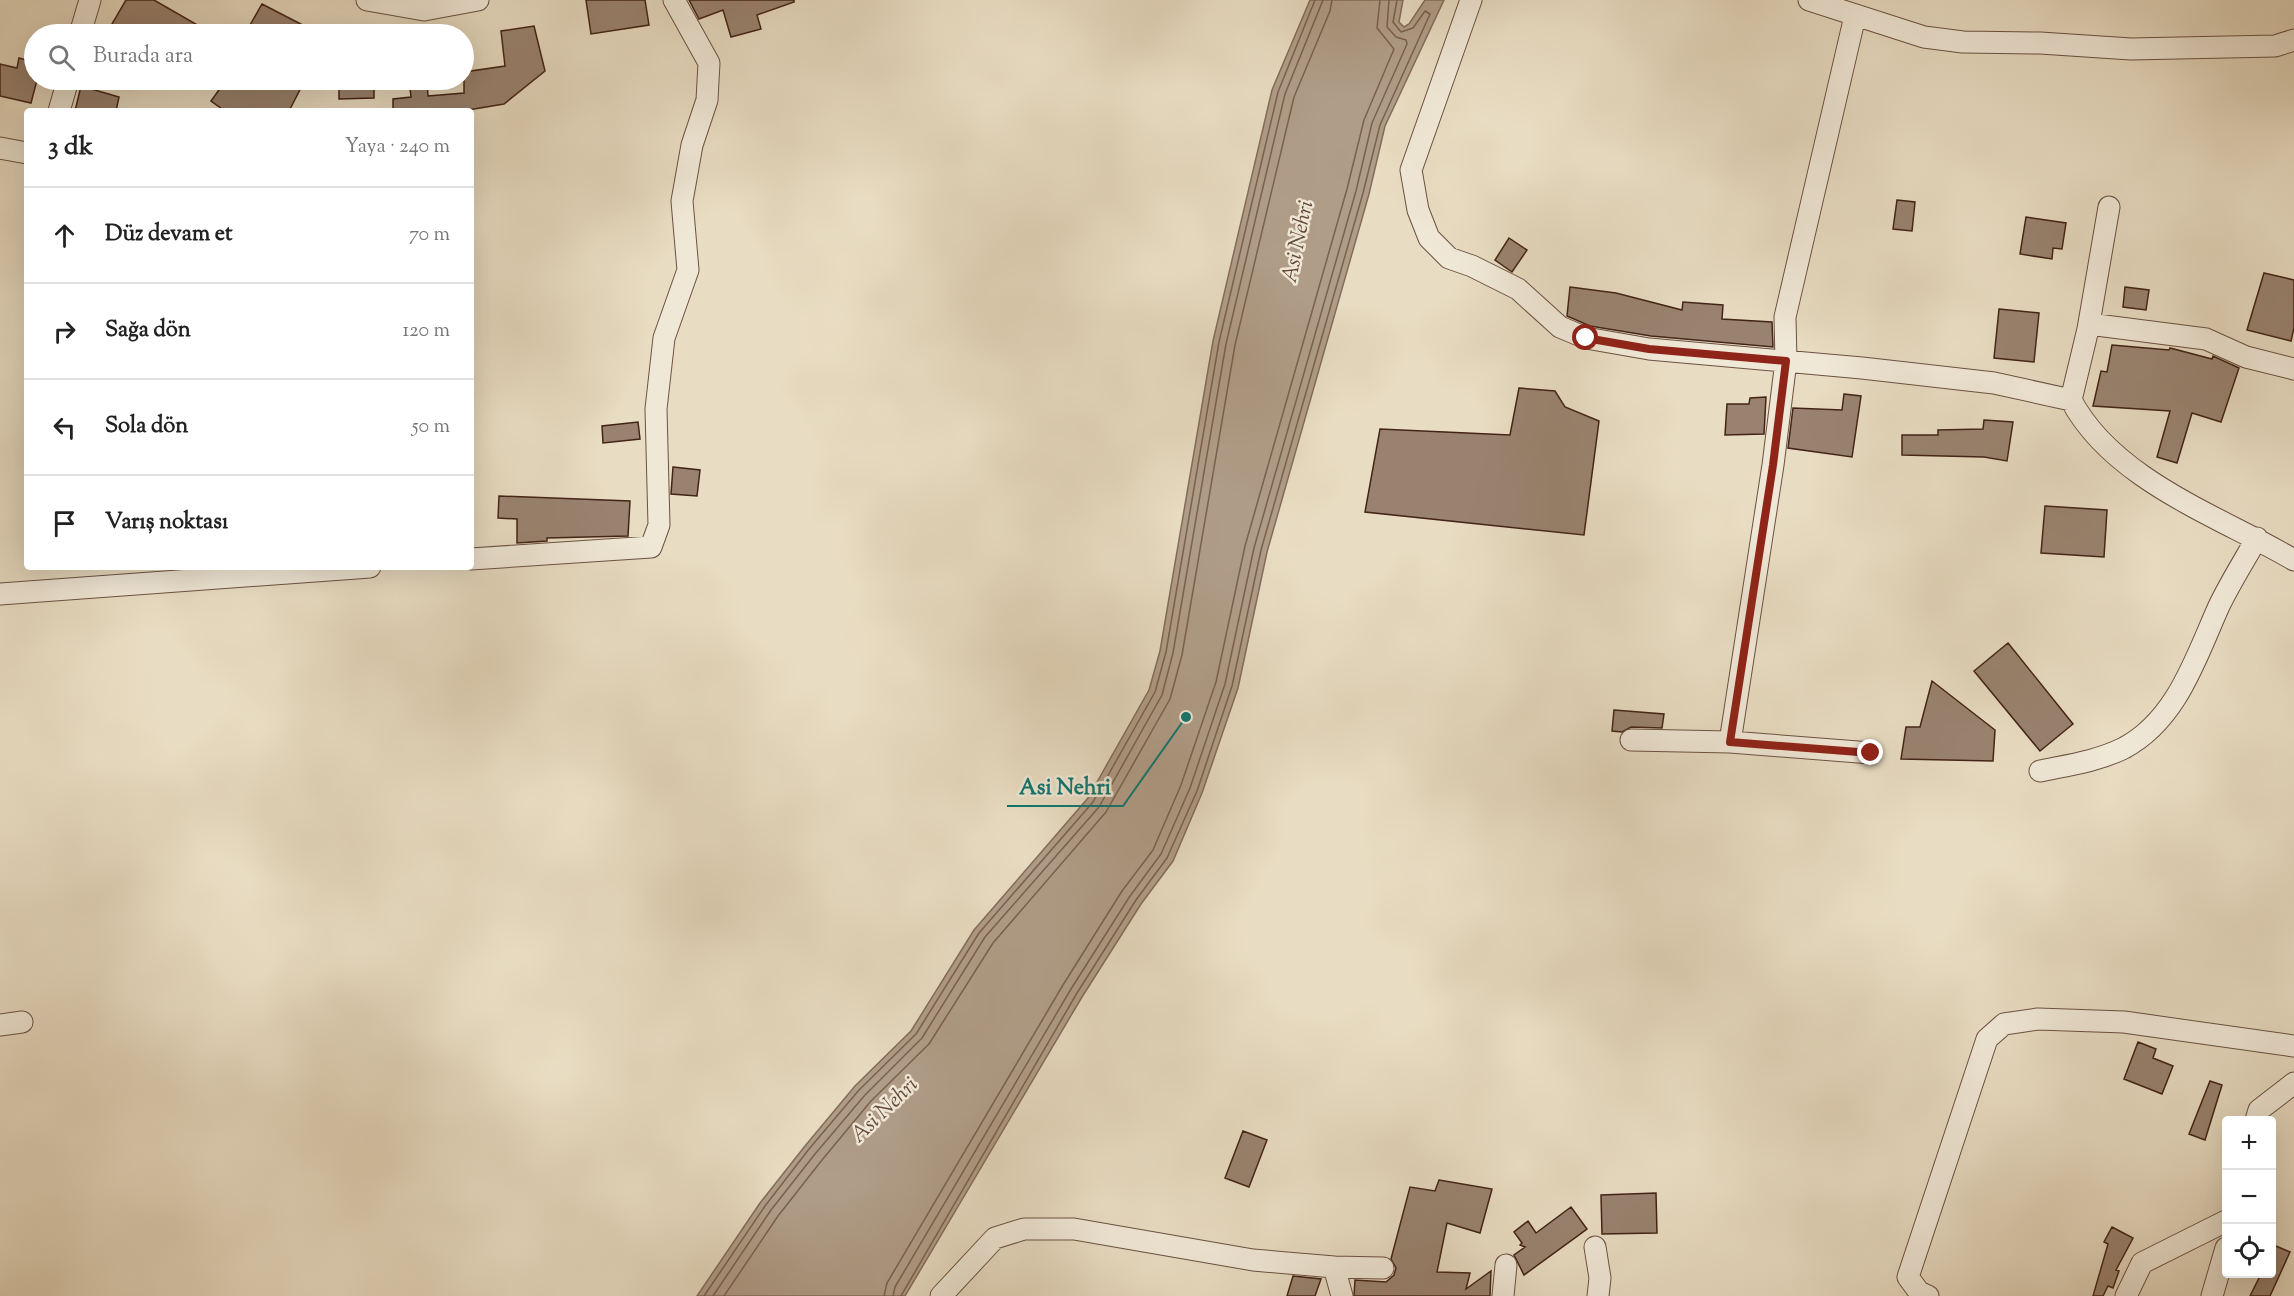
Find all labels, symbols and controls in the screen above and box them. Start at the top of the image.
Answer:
search box [24,24,474,90]
icon: search [45,41,78,74]
text: Burada ara [93,41,193,73]
text: 3 dk [48,129,93,166]
text: Yaya · 240 m [345,133,450,162]
water label: Asi Nehri [1275,198,1323,286]
icon: ahead [48,219,81,252]
text: Düz devam et [105,219,232,251]
text: 70 m [409,221,450,250]
icon: right [48,315,81,348]
text: Sağa dön [105,315,191,347]
text: 120 m [402,317,450,346]
route start [1572,324,1598,350]
icon: left [48,411,81,444]
text: Sola dön [105,411,188,443]
text: 50 m [412,413,450,442]
icon: arrive [48,507,81,540]
text: Varış noktası [105,507,228,539]
route end [1857,739,1883,765]
callout: Asi Nehri [1007,766,1123,806]
text: Asi Nehri [1019,773,1112,805]
water label: Asi Nehri [844,1071,926,1151]
map controls [2222,1116,2276,1278]
button: + [2222,1116,2276,1170]
button: − [2222,1170,2276,1224]
button: locate [2222,1224,2276,1278]

